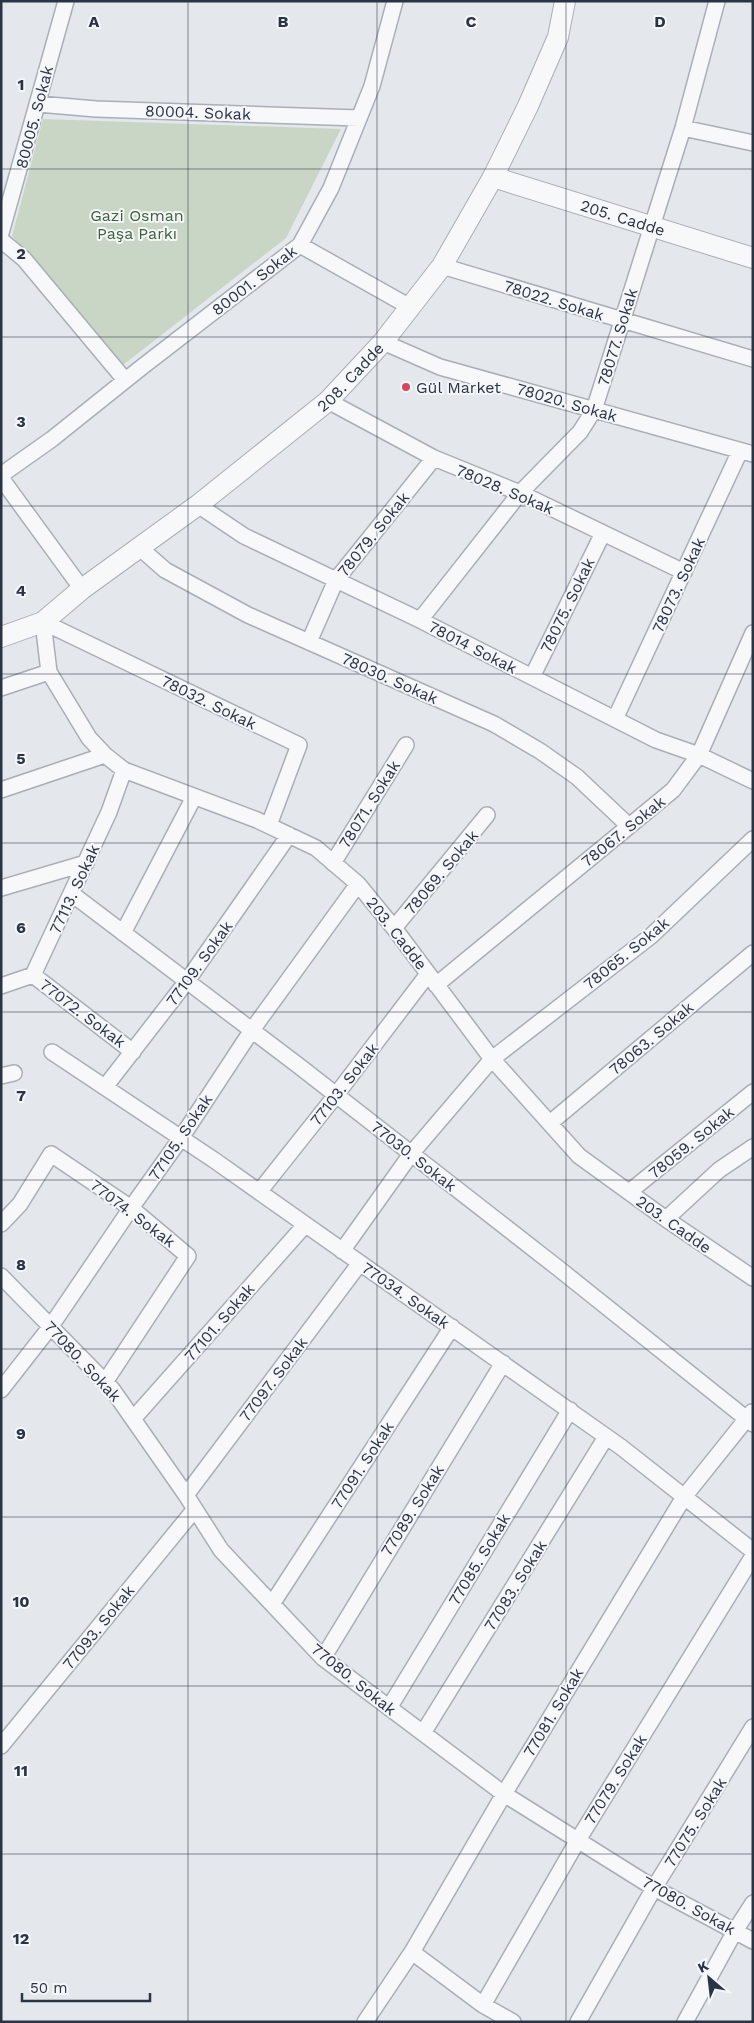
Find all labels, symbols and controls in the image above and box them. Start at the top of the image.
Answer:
text: A [89,12,100,31]
text: B [278,12,289,31]
text: C [466,12,477,31]
text: D [654,12,666,31]
street label: 80005. Sokak [12,64,57,171]
text: 1 [18,75,24,94]
street label: 80004. Sokak [145,101,251,124]
street label: 205. Cadde [578,196,667,240]
park label: Gazi Osman Paşa Parkı [90,206,184,243]
street label: 80001. Sokak [208,241,301,319]
text: 2 [16,244,26,263]
street label: 78022. Sokak [501,276,606,325]
street label: 78077. Sokak [594,286,641,388]
street label: 208. Cadde [313,339,388,416]
place label: Gül Market [416,378,501,397]
street label: 78020. Sokak [514,379,619,426]
marker: Gül Market [400,381,412,393]
text: 3 [16,412,26,431]
street label: 78028. Sokak [453,460,557,519]
street label: 78079. Sokak [333,488,413,580]
street label: 78073. Sokak [648,534,709,636]
street label: 78075. Sokak [536,555,599,656]
text: 4 [16,581,26,600]
street label: 78014 Sokak [425,617,520,678]
street label: 78030. Sokak [339,649,441,708]
street label: 78032. Sokak [158,671,259,734]
text: 5 [16,749,26,768]
street label: 78071. Sokak [335,757,404,852]
street label: 78067. Sokak [578,792,669,871]
street label: 78069. Sokak [401,826,482,918]
street label: 77113. Sokak [45,842,103,937]
street label: 203. Cadde [362,893,431,974]
street label: 78065. Sokak [580,913,673,994]
street label: 77109. Sokak [162,917,237,1009]
text: 6 [16,918,26,937]
street label: 77072. Sokak [36,975,129,1052]
street label: 78063. Sokak [605,998,697,1079]
street label: 77103. Sokak [306,1039,383,1129]
text: 7 [16,1086,26,1105]
street label: 77105. Sokak [145,1090,216,1184]
street label: 78059. Sokak [645,1102,738,1183]
street label: 77030. Sokak [367,1117,460,1196]
street label: 77074. Sokak [86,1175,179,1251]
street label: 203. Cadde [632,1192,715,1257]
text: 8 [16,1255,26,1274]
street label: 77034. Sokak [358,1258,453,1333]
street label: 77101. Sokak [180,1279,258,1365]
street label: 77080. Sokak [40,1317,125,1406]
street label: 77097. Sokak [235,1333,311,1425]
street label: 77091. Sokak [327,1418,398,1513]
text: 9 [16,1424,26,1443]
street label: 77089. Sokak [377,1461,448,1559]
street label: 77085. Sokak [445,1510,514,1608]
street label: 77083. Sokak [480,1537,551,1634]
street label: 77093. Sokak [59,1581,138,1673]
text: 10 [12,1592,30,1611]
street label: 77080. Sokak [307,1639,400,1719]
street label: 77081. Sokak [519,1664,587,1760]
street label: 77079. Sokak [580,1731,651,1828]
text: 11 [14,1761,28,1780]
street label: 77075. Sokak [660,1774,731,1871]
street label: 77080. Sokak [639,1872,739,1939]
text: 12 [13,1929,29,1948]
north arrow [684,1953,734,2003]
text: K [695,1957,711,1976]
scale bar [22,1970,150,2002]
text: 50 m [30,1979,67,1997]

